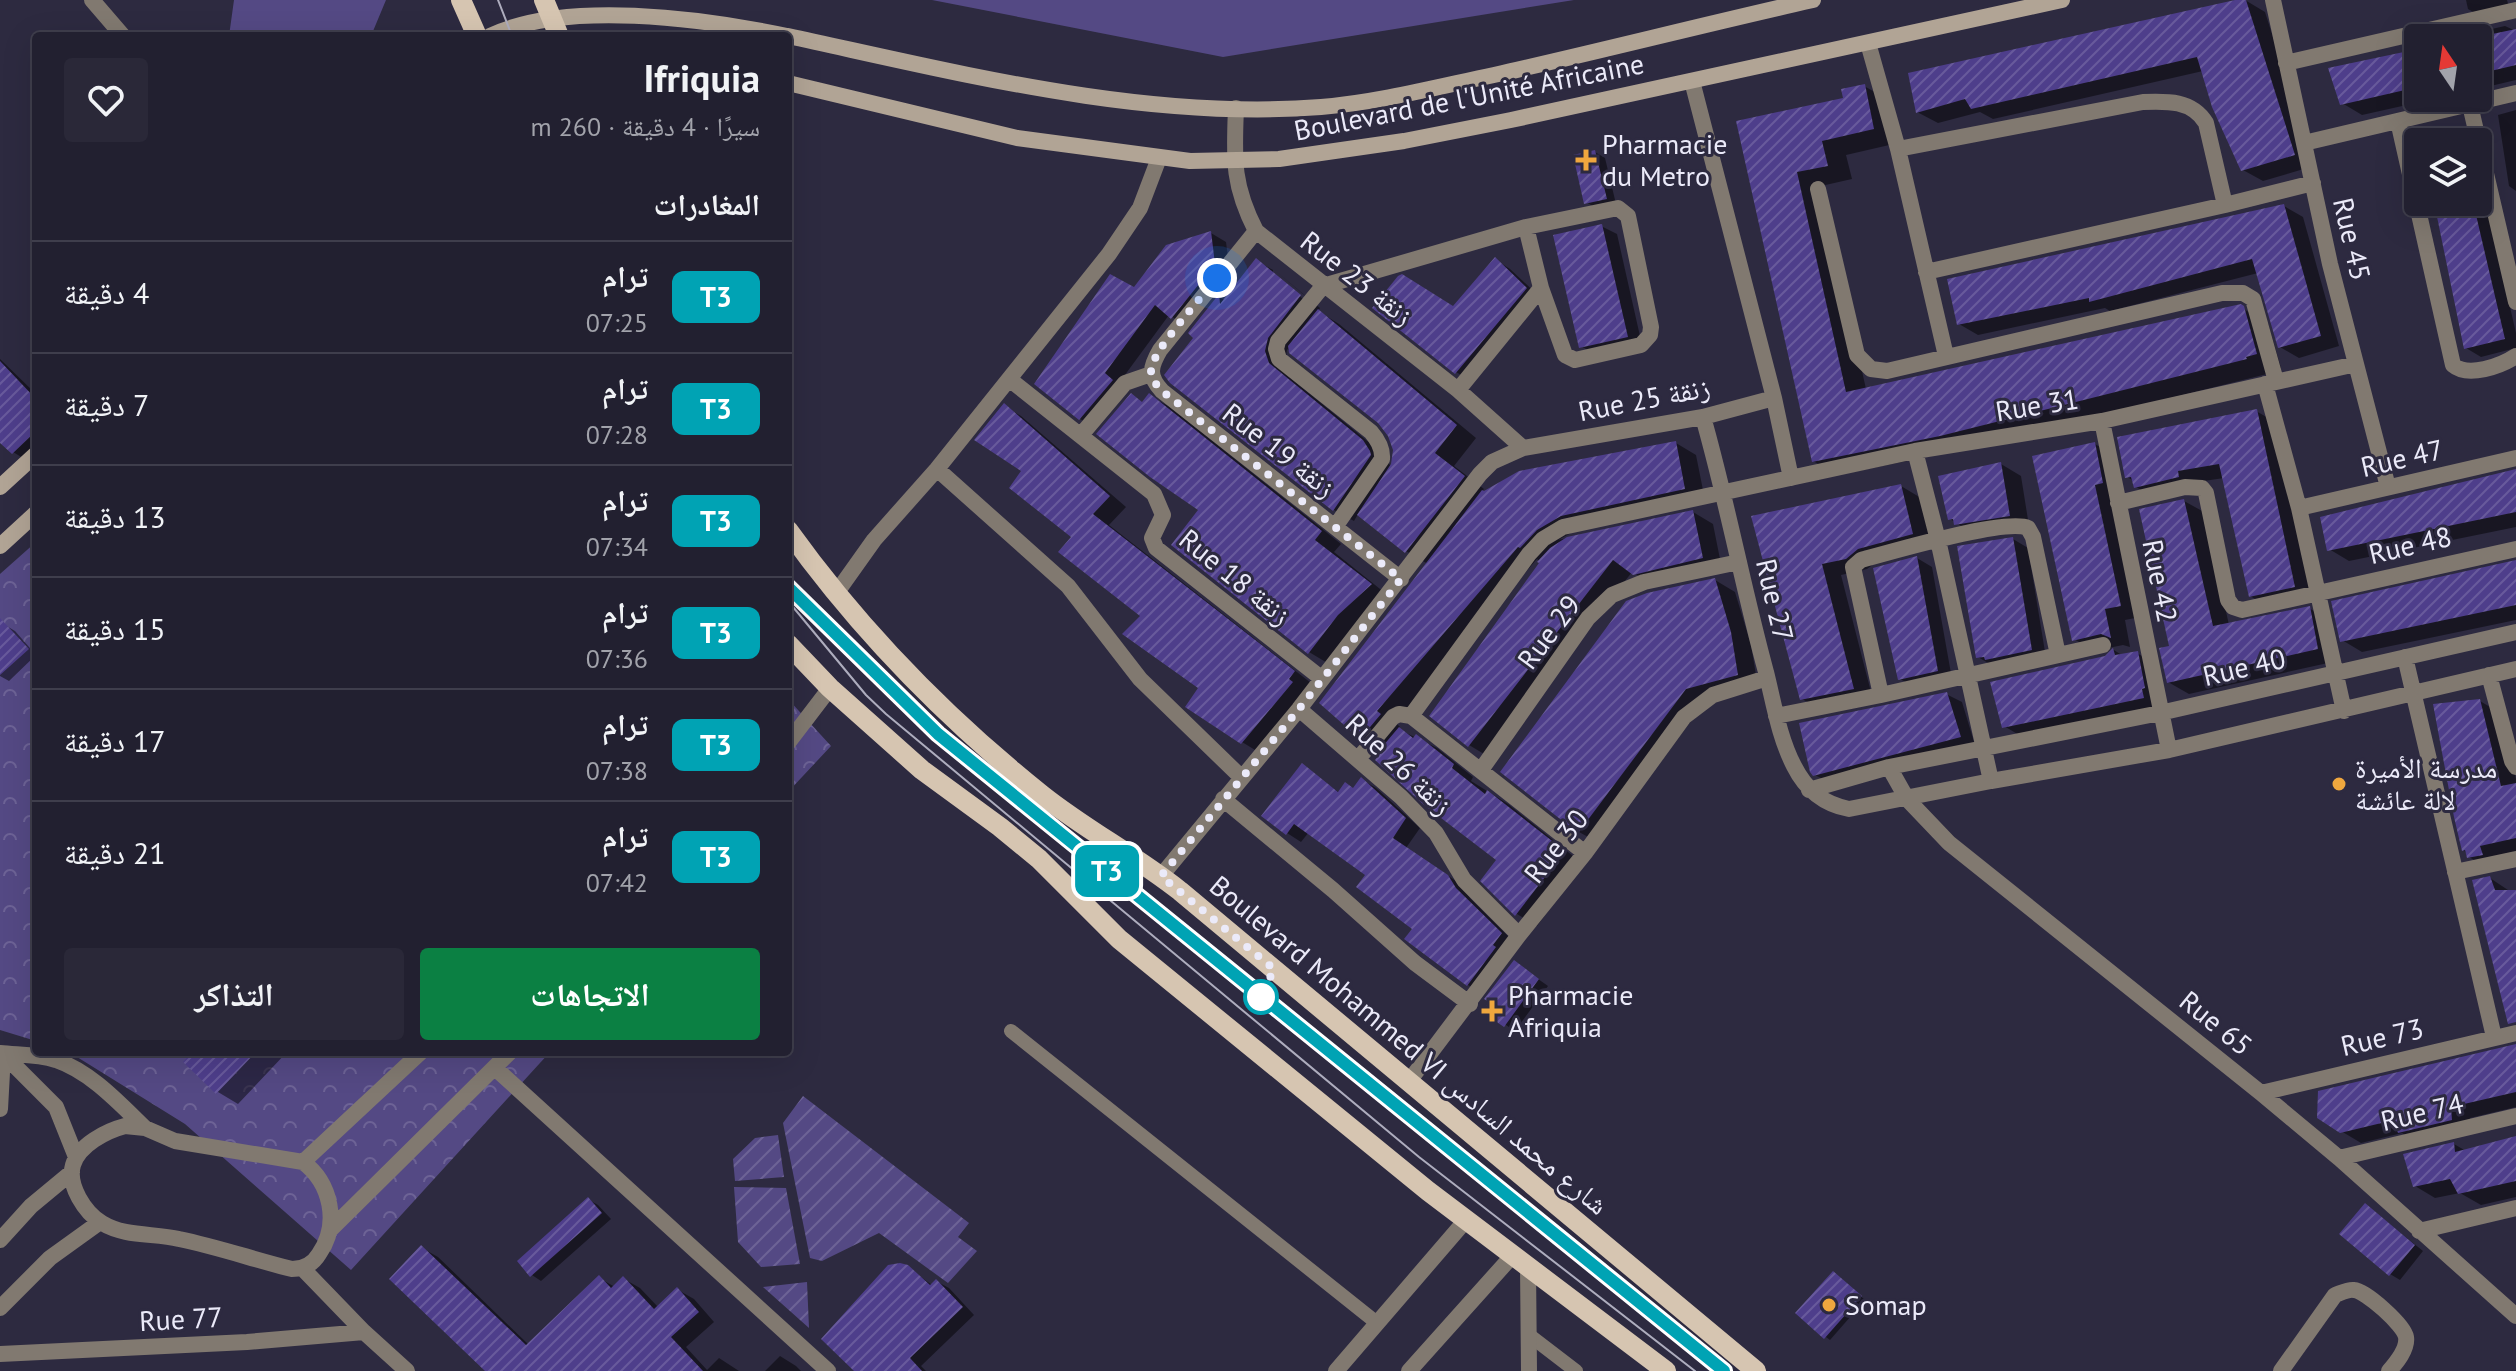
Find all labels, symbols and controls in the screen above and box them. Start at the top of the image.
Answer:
north arrow [2404,24,2492,112]
map controls [2404,24,2492,216]
street label: Boulevard de l'Unité Africaine [1291,44,1647,149]
text: Ifriquia [644,53,760,102]
button: heart [64,58,148,142]
text: سيرًا · 4 دقيقة · 260 m [531,110,760,143]
place label: Pharmacie du Metro [1602,125,1727,194]
button: layers [2404,128,2492,216]
marker: Pharmacie du Metro [1577,151,1595,169]
text: المغادرات [653,184,760,223]
street label: Rue 45 [2325,194,2380,284]
street label: Rue 23 زنقة [1293,222,1421,333]
text: ترام [602,256,648,295]
your location [1197,258,1237,298]
text: 4 دقيقة [64,273,149,312]
text: T3 [700,278,732,315]
text: 07:25 [586,306,648,339]
text: ترام [602,368,648,407]
street label: Rue 25 زنقة [1575,368,1713,429]
street label: Rue 31 [1993,380,2081,429]
text: 7 دقيقة [64,385,149,424]
text: T3 [700,390,732,427]
street label: Rue 19 زنقة [1215,394,1343,505]
text: 07:28 [586,418,648,451]
street label: Rue 47 [2357,430,2447,485]
text: ترام [602,480,648,519]
text: 13 دقيقة [64,497,166,536]
text: T3 [700,502,732,539]
street label: Rue 48 [2365,517,2455,572]
street label: Rue 18 زنقة [1172,520,1299,633]
text: 07:34 [586,530,648,563]
street label: Rue 42 [2134,536,2187,626]
street label: Rue 27 [1748,555,1803,645]
street label: Rue 29 [1509,587,1589,676]
text: ترام [602,592,648,631]
text: 15 دقيقة [64,609,166,648]
text: T3 [700,614,732,651]
street label: Rue 40 [2199,639,2289,694]
text: 07:36 [586,642,648,675]
text: ترام [602,704,648,743]
street label: Rue 26 زنقة [1338,705,1461,823]
text: 17 دقيقة [64,721,166,760]
text: T3 [700,726,732,763]
place label: مدرسة الأميرة لالة عائشة [2355,749,2497,818]
text: 07:38 [586,754,648,787]
marker: مدرسة الأميرة لالة عائشة [2330,775,2348,793]
street label: Rue 30 [1515,801,1596,890]
text: ترام [602,816,648,855]
text: 21 دقيقة [64,833,166,872]
text: T3 [700,838,732,875]
line badge: T3 [1071,845,1143,897]
text: T3 [1091,852,1123,889]
text: 07:42 [586,866,648,899]
street label: Boulevard Mohammed VI شارع محمد السادس [1202,867,1616,1223]
button: التذاكر [64,948,404,1040]
button: الاتجاهات [420,948,760,1040]
place label: Pharmacie Afriquia [1508,976,1633,1045]
unlabelled marker [1244,980,1278,1014]
street label: Rue 65 [2172,982,2260,1063]
marker: Pharmacie Afriquia [1483,1002,1501,1020]
street label: Rue 73 [2337,1009,2427,1064]
street label: Rue 74 [2377,1084,2467,1139]
place label: Somap [1845,1286,1927,1323]
marker: Somap [1820,1296,1838,1314]
street label: Rue 77 [138,1298,224,1339]

